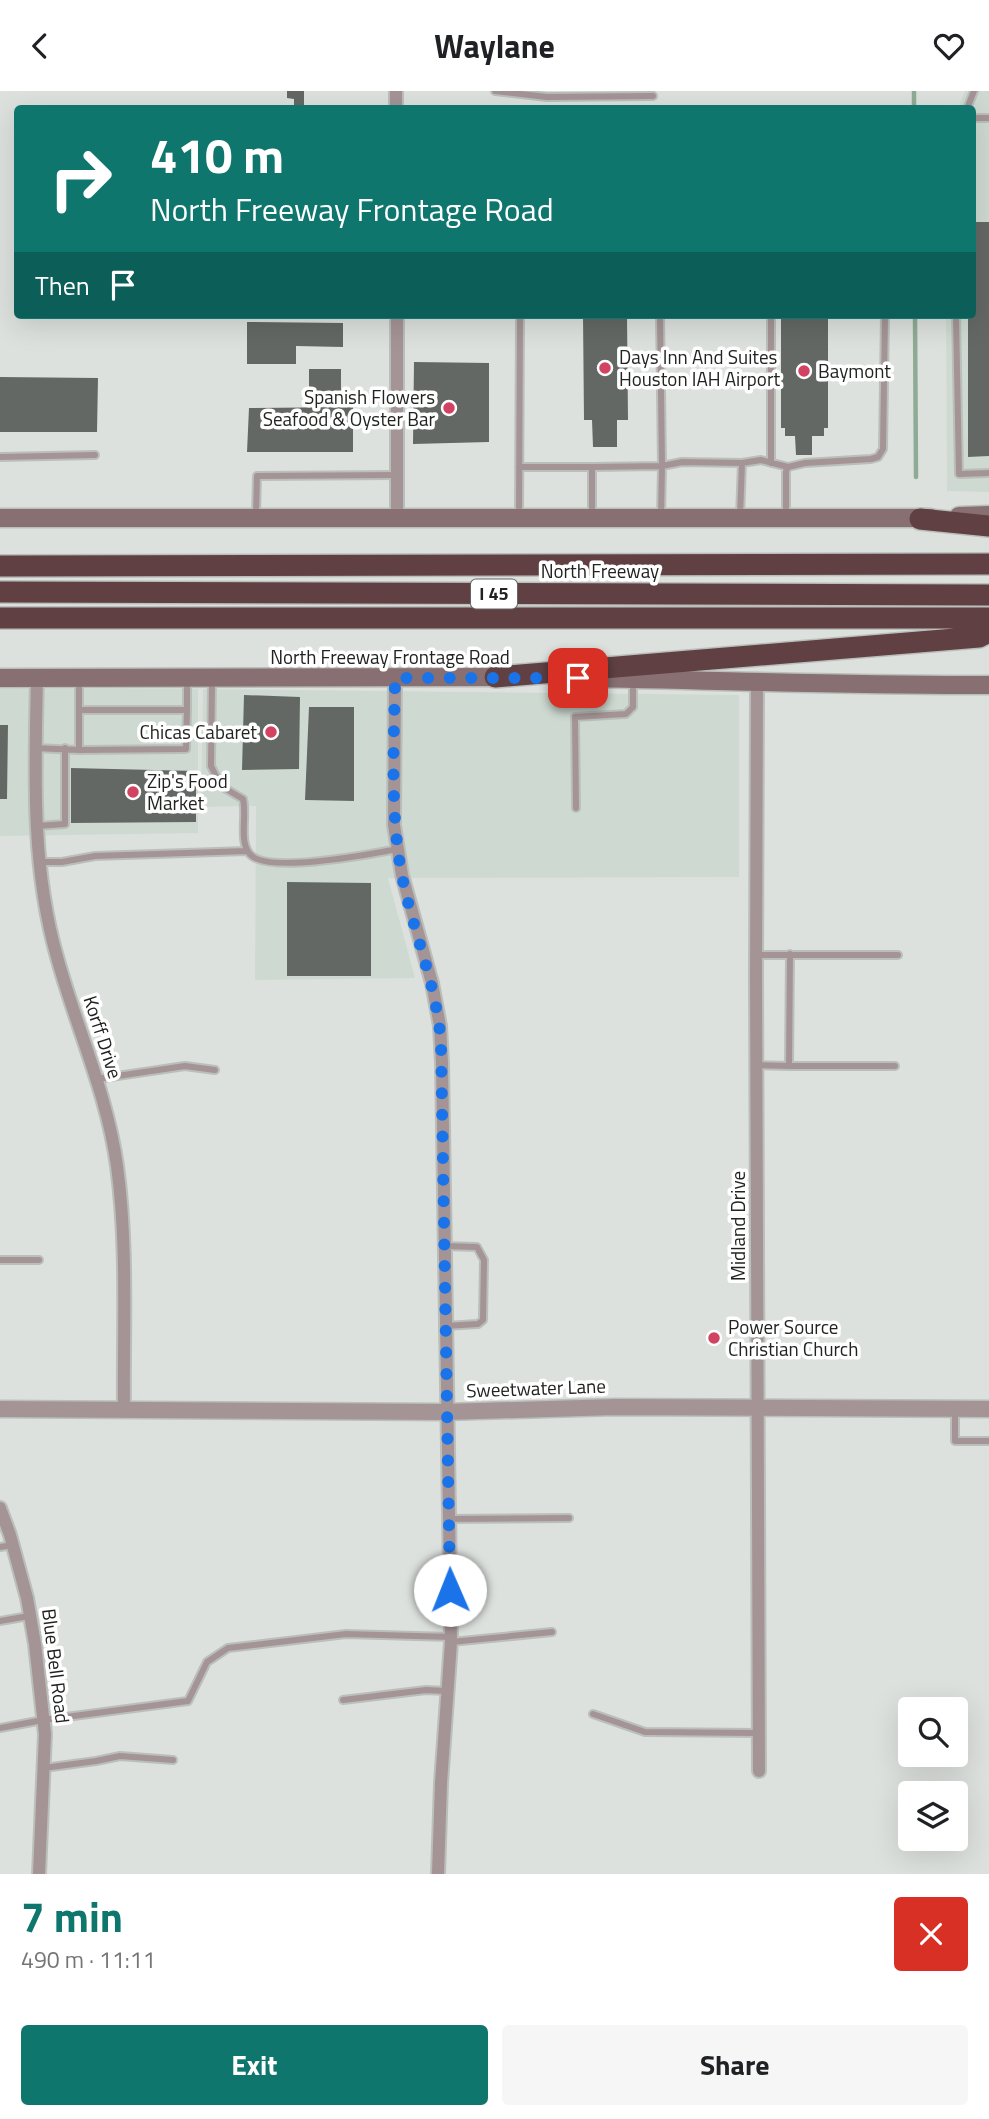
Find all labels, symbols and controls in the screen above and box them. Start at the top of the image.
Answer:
text: Waylane [434,22,555,70]
icon: back [21,27,59,65]
icon: heart [930,27,968,65]
text: 410 m [150,117,284,192]
icon: right [35,133,126,224]
text: North Freeway Frontage Road [150,185,554,233]
text: Then [35,266,90,305]
icon: arrive [104,266,142,304]
place label: Days Inn And Suites Houston IAH Airport [619,342,780,393]
place label: Baymont [818,356,891,385]
marker: Days Inn And Suites Houston IAH Airport [597,360,613,376]
marker: Baymont [796,363,812,379]
place label: Spanish Flowers Seafood & Oyster Bar [263,382,435,433]
marker: Spanish Flowers Seafood & Oyster Bar [441,400,457,416]
street label: North Freeway [541,556,659,585]
road number: I 45 [471,580,517,609]
street label: North Freeway Frontage Road [270,642,510,671]
pin [548,648,608,708]
icon: arrive [559,659,597,697]
place label: Chicas Cabaret [140,717,257,746]
marker: Chicas Cabaret [263,724,279,740]
place label: Zip's Food Market [147,766,228,817]
marker: Zip's Food Market [125,784,141,800]
street label: Korff Drive [76,992,130,1082]
street label: Midland Drive [723,1171,752,1281]
place label: Power Source Christian Church [728,1312,858,1363]
marker: Power Source Christian Church [706,1330,722,1346]
street label: Sweetwater Lane [466,1371,606,1404]
position arrow [413,1553,487,1627]
street label: Blue Bell Road [35,1607,78,1725]
map controls [898,1697,968,1851]
button: search [898,1697,968,1767]
button: layers [898,1781,968,1851]
text: 7 min [21,1884,123,1948]
button: close [894,1897,968,1971]
text: 490 m · 11:11 [21,1942,156,1977]
button: Exit [21,2025,488,2105]
button: Share [502,2025,968,2105]

